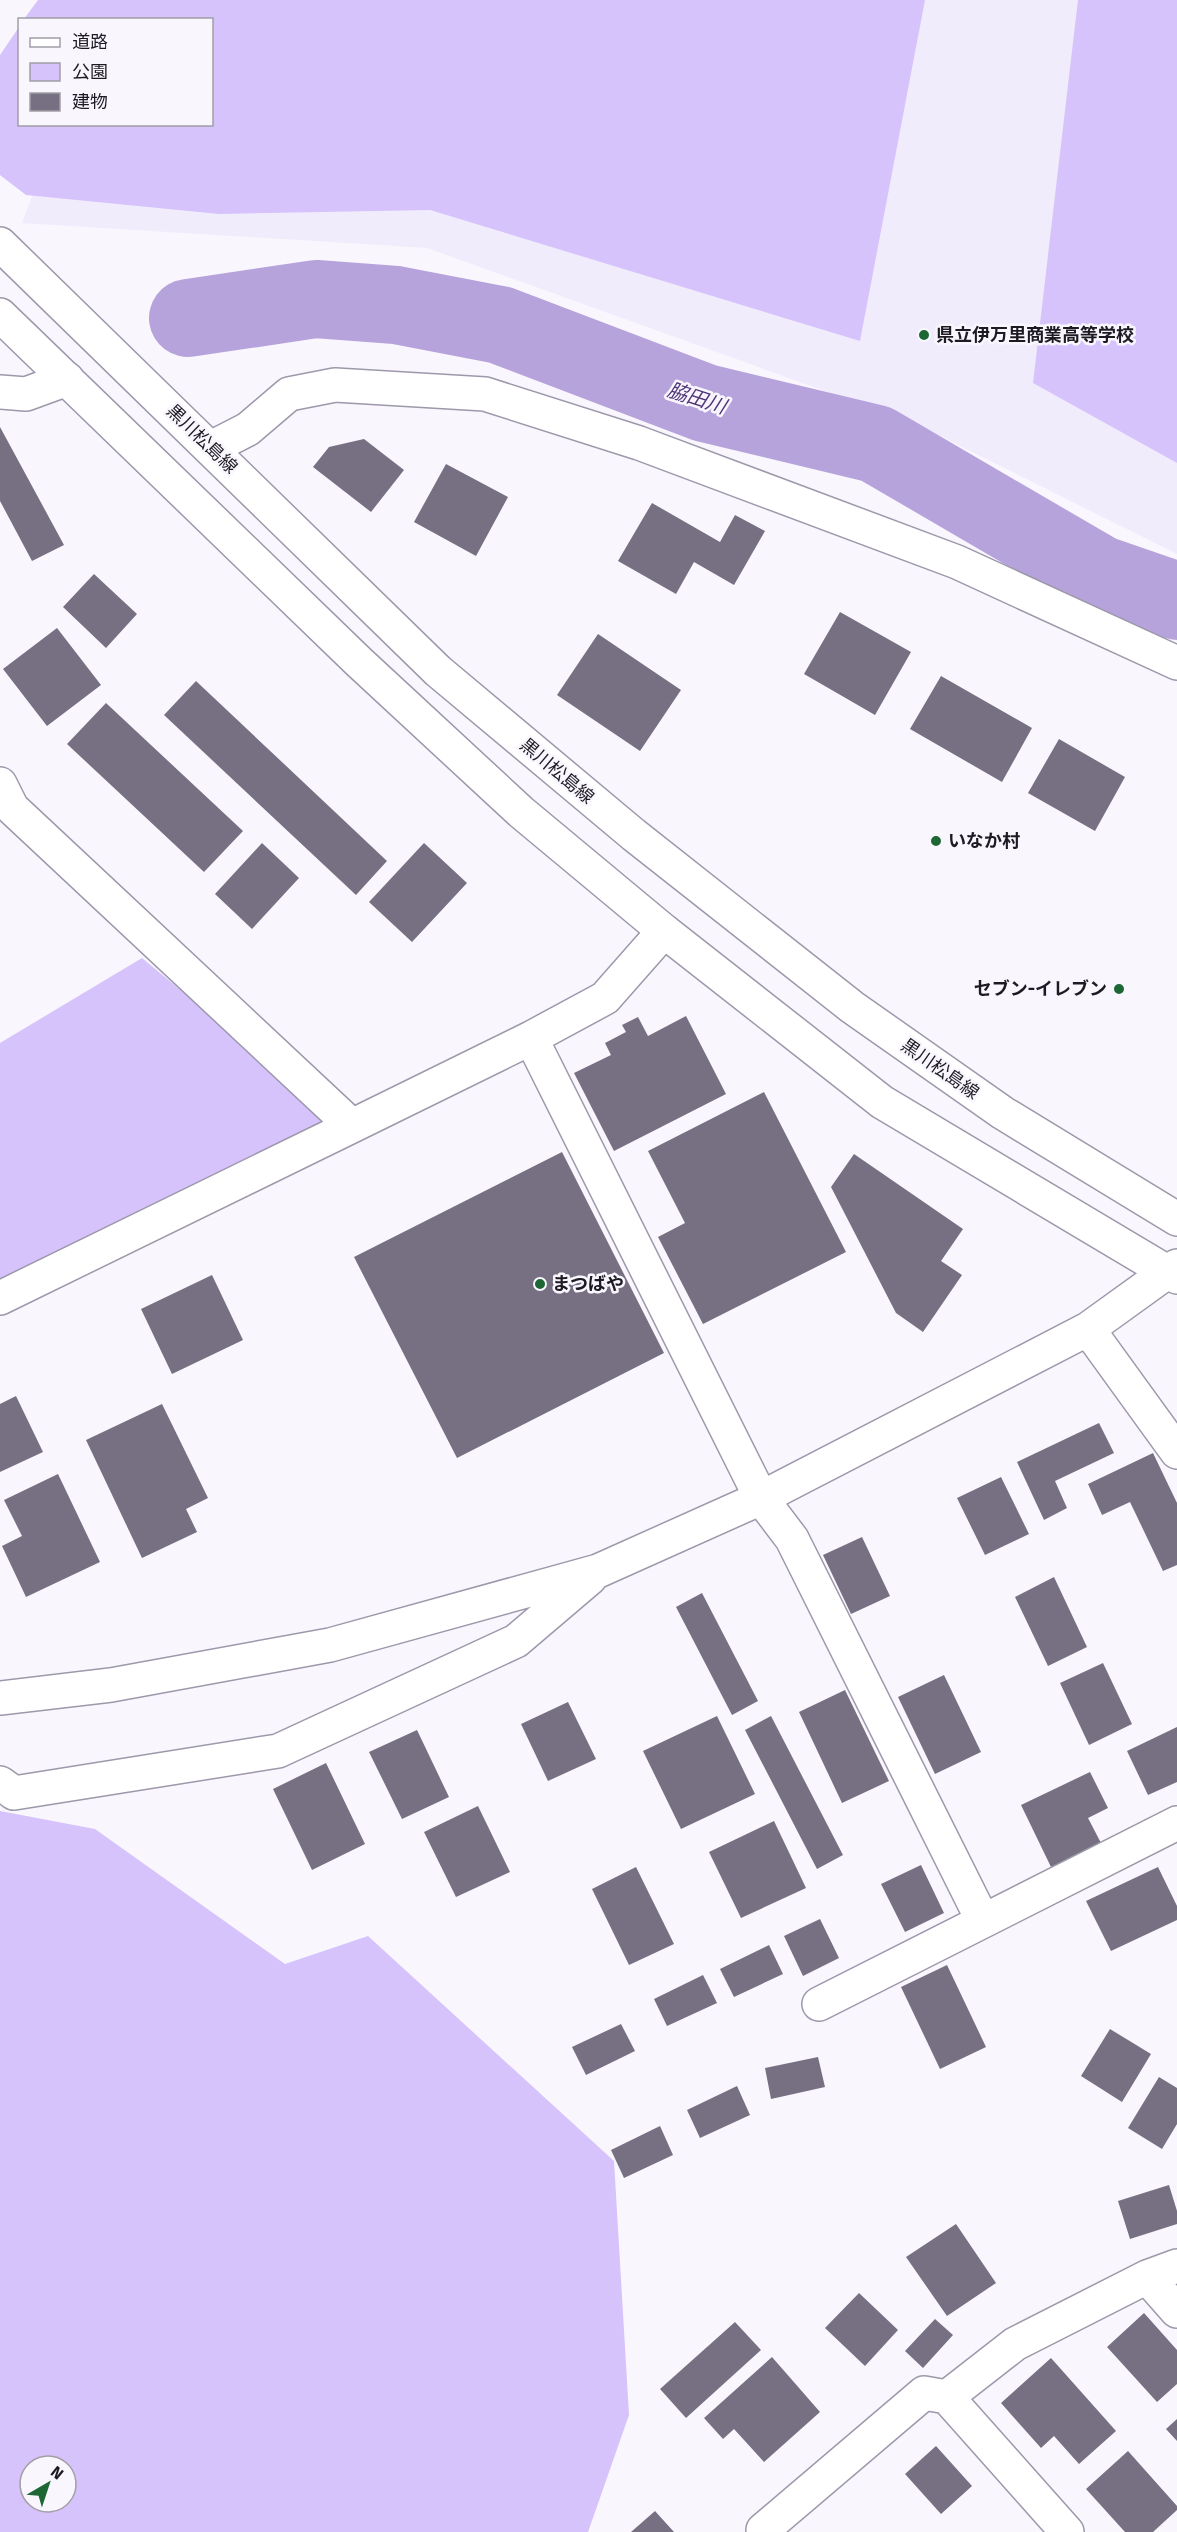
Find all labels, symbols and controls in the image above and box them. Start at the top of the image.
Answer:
legend [18,18,213,126]
text: 道路 [72,31,108,53]
text: 公園 [72,61,108,83]
text: 建物 [72,91,108,113]
place label: 県立伊万里商業高等学校 [936,324,1134,346]
marker: 県立伊万里商業高等学校 [917,328,931,342]
water label: 脇田川 [665,377,731,419]
street label: 黒川松島線 [162,400,242,478]
street label: 黒川松島線 [515,734,599,808]
place label: いなか村 [948,830,1020,852]
marker: いなか村 [929,834,943,848]
place label: セブン-イレブン [974,978,1107,1000]
marker: セブン-イレブン [1112,982,1126,996]
street label: 黒川松島線 [897,1034,983,1104]
place label: まつばや [552,1273,624,1295]
marker: まつばや [533,1277,547,1291]
north arrow [18,2454,78,2514]
text: N [47,2462,67,2483]

